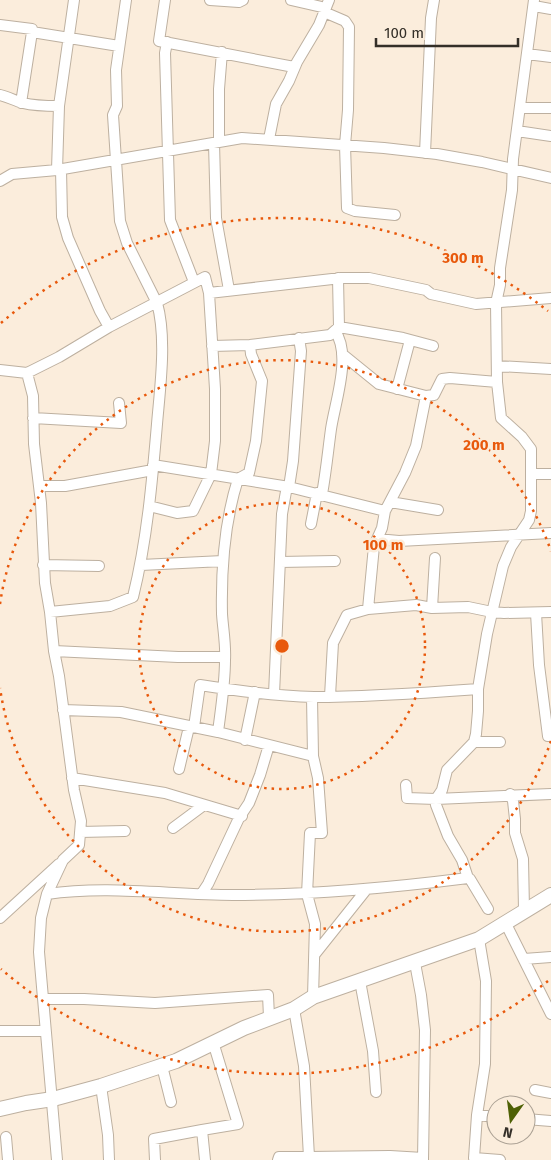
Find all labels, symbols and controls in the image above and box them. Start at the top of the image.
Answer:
scale bar [376,15,518,47]
text: 100 m [384,24,424,42]
text: 300 m [441,249,484,267]
text: 200 m [463,436,505,454]
text: 100 m [363,536,403,554]
centre of rings [273,637,291,655]
north arrow [486,1095,536,1145]
text: N [501,1123,515,1142]

